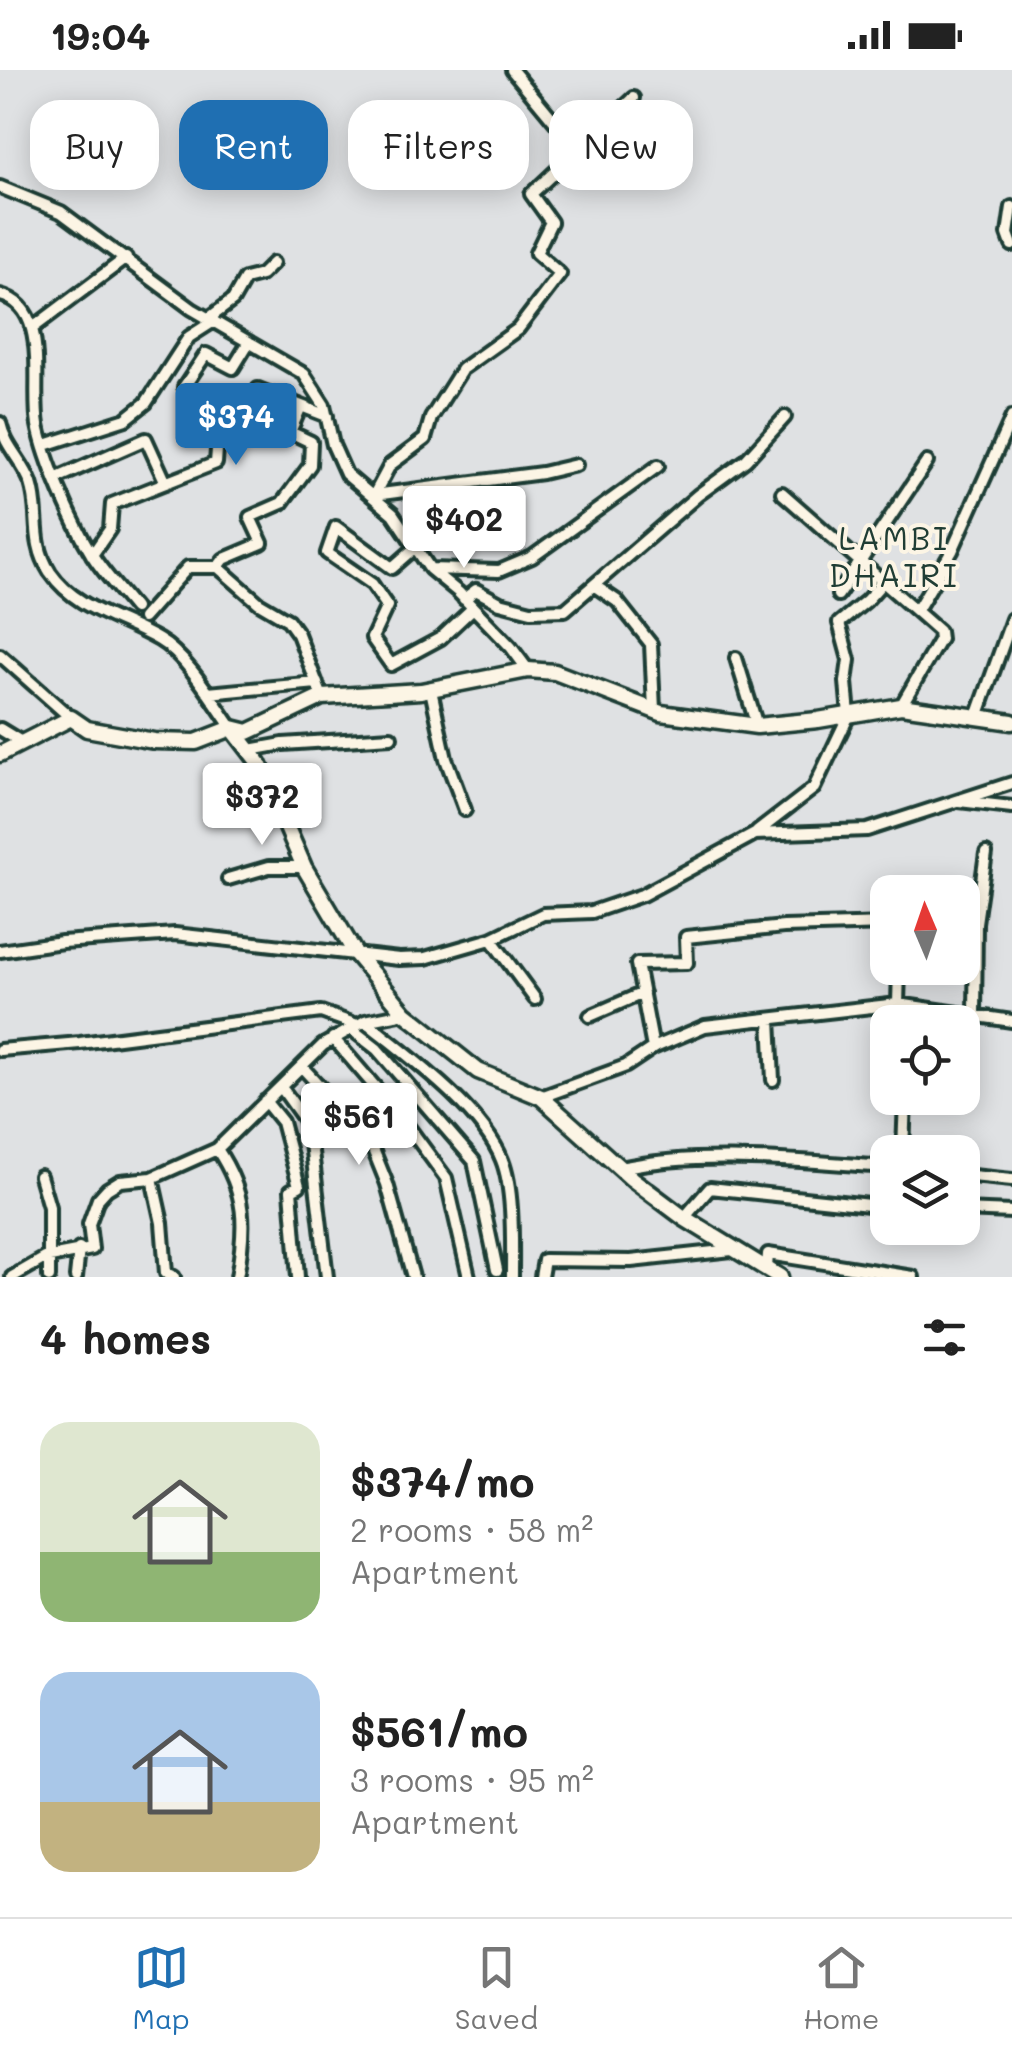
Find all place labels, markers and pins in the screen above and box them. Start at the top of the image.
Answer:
pin: $374 [177,383,295,468]
pin: $402 [405,486,523,571]
pin: $372 [203,763,321,848]
pin: $561 [300,1083,418,1168]

